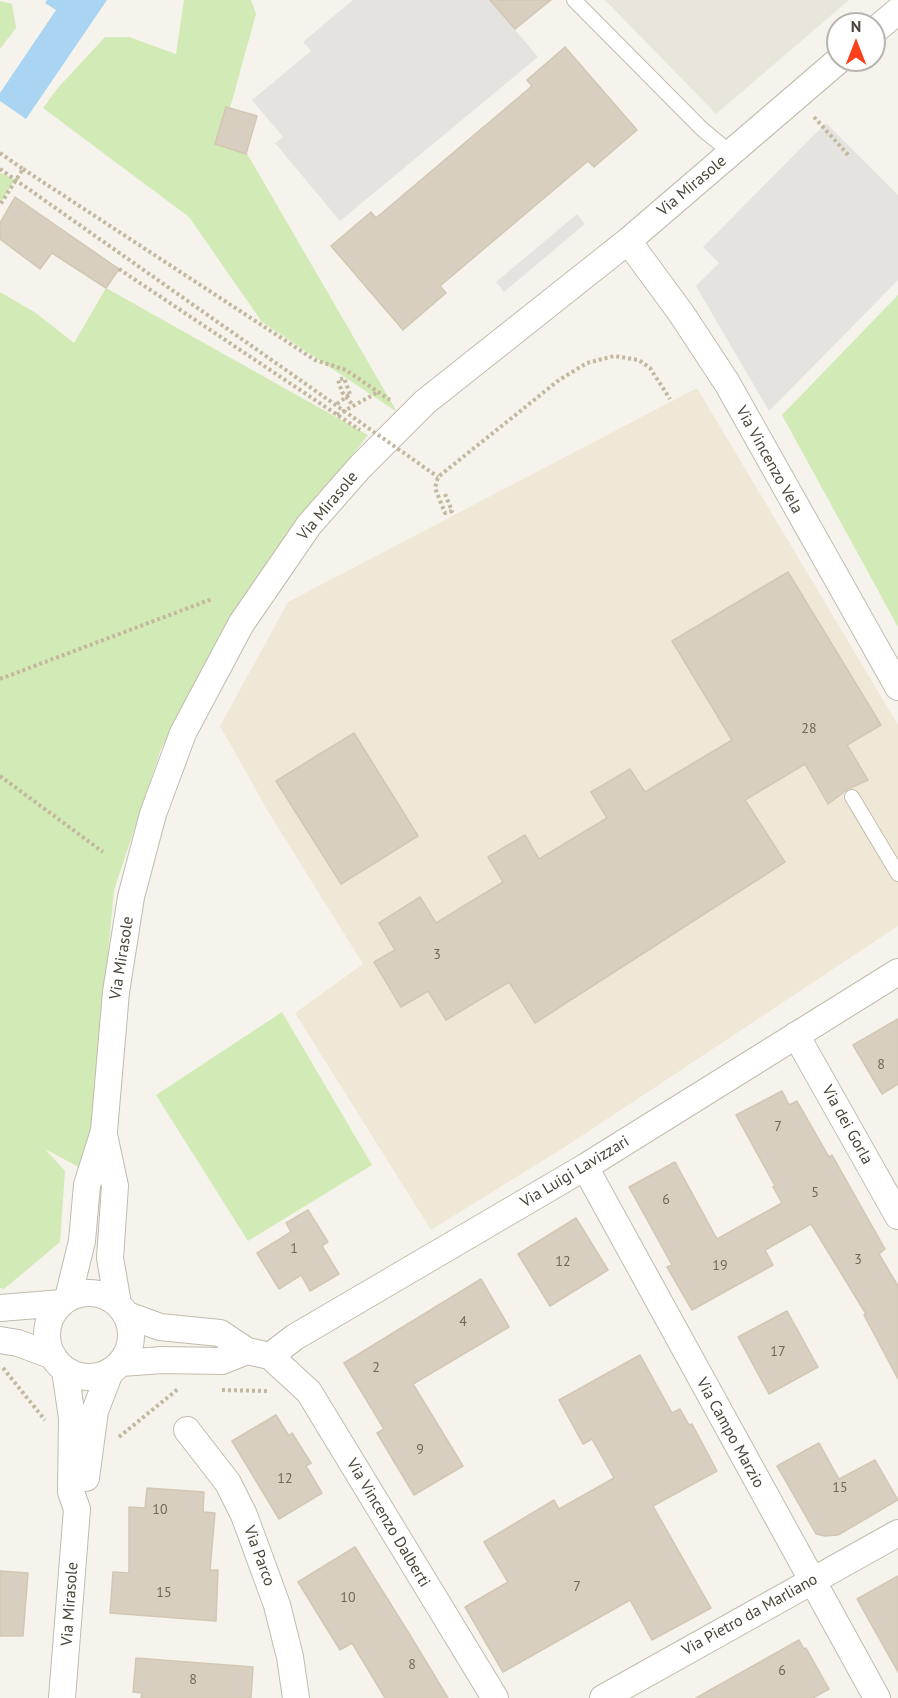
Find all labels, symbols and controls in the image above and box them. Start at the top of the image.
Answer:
north arrow [826,12,886,72]
text: N [851,16,861,36]
street label: Via Mirasole [654,152,730,220]
street label: Via Vincenzo Vela [731,403,807,517]
street label: Via Mirasole [294,468,362,544]
house number: 28 [801,721,817,737]
street label: Via Mirasole [106,915,138,1001]
house number: 3 [433,947,441,963]
house number: 8 [877,1057,885,1073]
street label: Via dei Gorla [817,1082,877,1168]
house number: 7 [774,1119,782,1135]
street label: Via Luigi Lavizzari [517,1132,633,1212]
house number: 5 [811,1185,819,1201]
house number: 6 [662,1192,670,1208]
house number: 1 [290,1241,298,1257]
house number: 3 [854,1252,862,1268]
house number: 12 [555,1254,571,1270]
house number: 19 [712,1258,728,1274]
house number: 4 [459,1314,467,1330]
house number: 17 [770,1344,786,1360]
house number: 2 [372,1360,380,1376]
street label: Via Campo Marzio [692,1375,768,1491]
house number: 9 [416,1442,424,1458]
street label: Via Vincenzo Dalberti [342,1455,434,1591]
house number: 12 [277,1471,293,1487]
house number: 15 [832,1480,848,1496]
house number: 10 [152,1502,168,1518]
street label: Via Parco [239,1523,279,1589]
street label: Via Mirasole [57,1561,83,1647]
street label: Via Pietro da Marliano [679,1570,821,1660]
house number: 7 [573,1579,581,1595]
house number: 15 [156,1585,172,1601]
house number: 10 [340,1590,356,1606]
house number: 8 [408,1657,416,1673]
house number: 6 [778,1663,786,1679]
house number: 8 [189,1672,197,1688]

